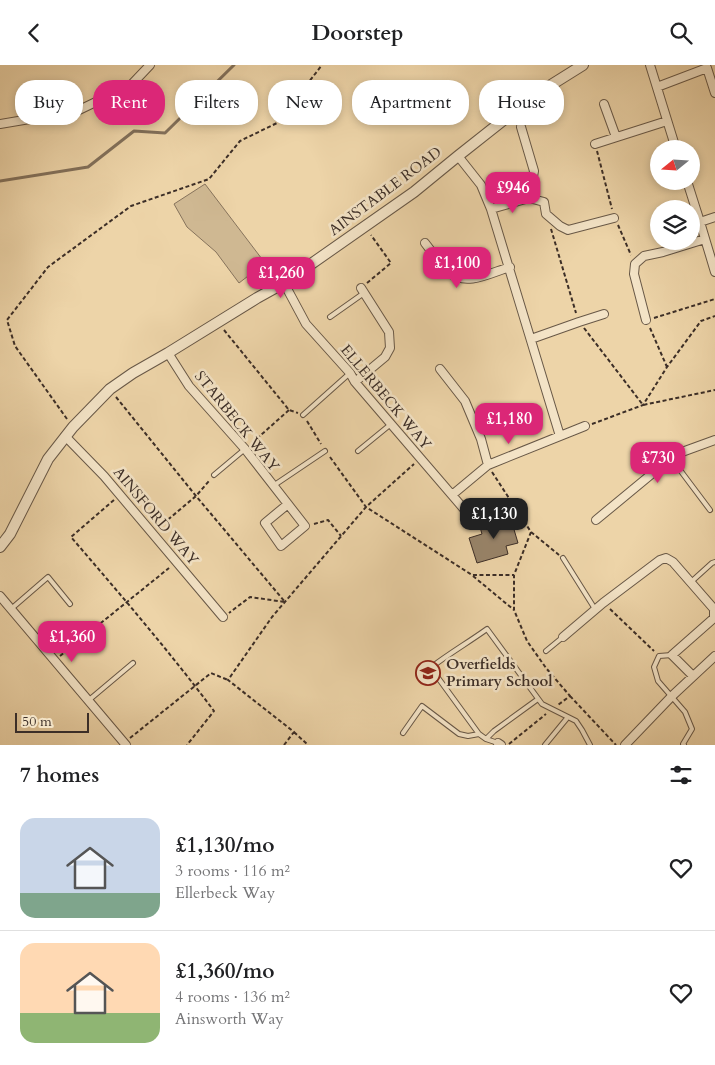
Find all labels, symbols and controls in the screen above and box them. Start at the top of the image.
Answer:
text: Doorstep [311,18,404,48]
icon: back [20,19,48,47]
icon: search [667,19,695,47]
chip: Buy [15,80,83,125]
chip: Rent [93,80,165,125]
chip: Filters [175,80,258,125]
chip: New [268,80,342,125]
chip: Apartment [352,80,469,125]
chip: House [479,80,564,125]
north arrow [650,140,700,190]
map controls [650,140,700,250]
street label: AINSTABLE ROAD [324,142,446,240]
pin: £946 [483,171,543,214]
text: £946 [496,177,530,199]
button: layers [650,200,700,250]
pin: £1,100 [416,247,498,289]
text: £1,100 [434,252,480,274]
pin: £1,260 [240,257,322,299]
text: £1,260 [258,262,304,284]
street label: ELLERBECK WAY [336,340,436,454]
street label: STARBECK WAY [190,366,284,476]
pin: £1,180 [468,403,550,445]
text: £1,180 [486,408,532,430]
pin: £730 [628,441,688,484]
text: £730 [641,447,675,469]
street label: AINSFORD WAY [109,463,204,570]
pin: £1,130 [453,497,535,540]
text: £1,130 [471,503,517,525]
pin: £1,360 [31,621,113,663]
text: £1,360 [49,626,95,648]
place label: Overfields Primary School [446,654,553,691]
school or university icon: Overfields Primary School [415,660,441,686]
scale bar [15,710,89,733]
text: 50 m [22,712,52,731]
text: 7 homes [20,761,99,790]
icon: filters [667,761,695,789]
text: £1,130/mo [175,831,275,860]
icon: home [60,838,120,898]
icon: heart [667,854,695,882]
text: 3 rooms · 116 m² [175,860,290,882]
text: Ellerbeck Way [175,882,275,904]
text: £1,360/mo [175,957,275,986]
icon: home [60,963,120,1023]
icon: heart [667,979,695,1007]
text: 4 rooms · 136 m² [175,986,290,1008]
text: Ainsworth Way [175,1008,284,1030]

